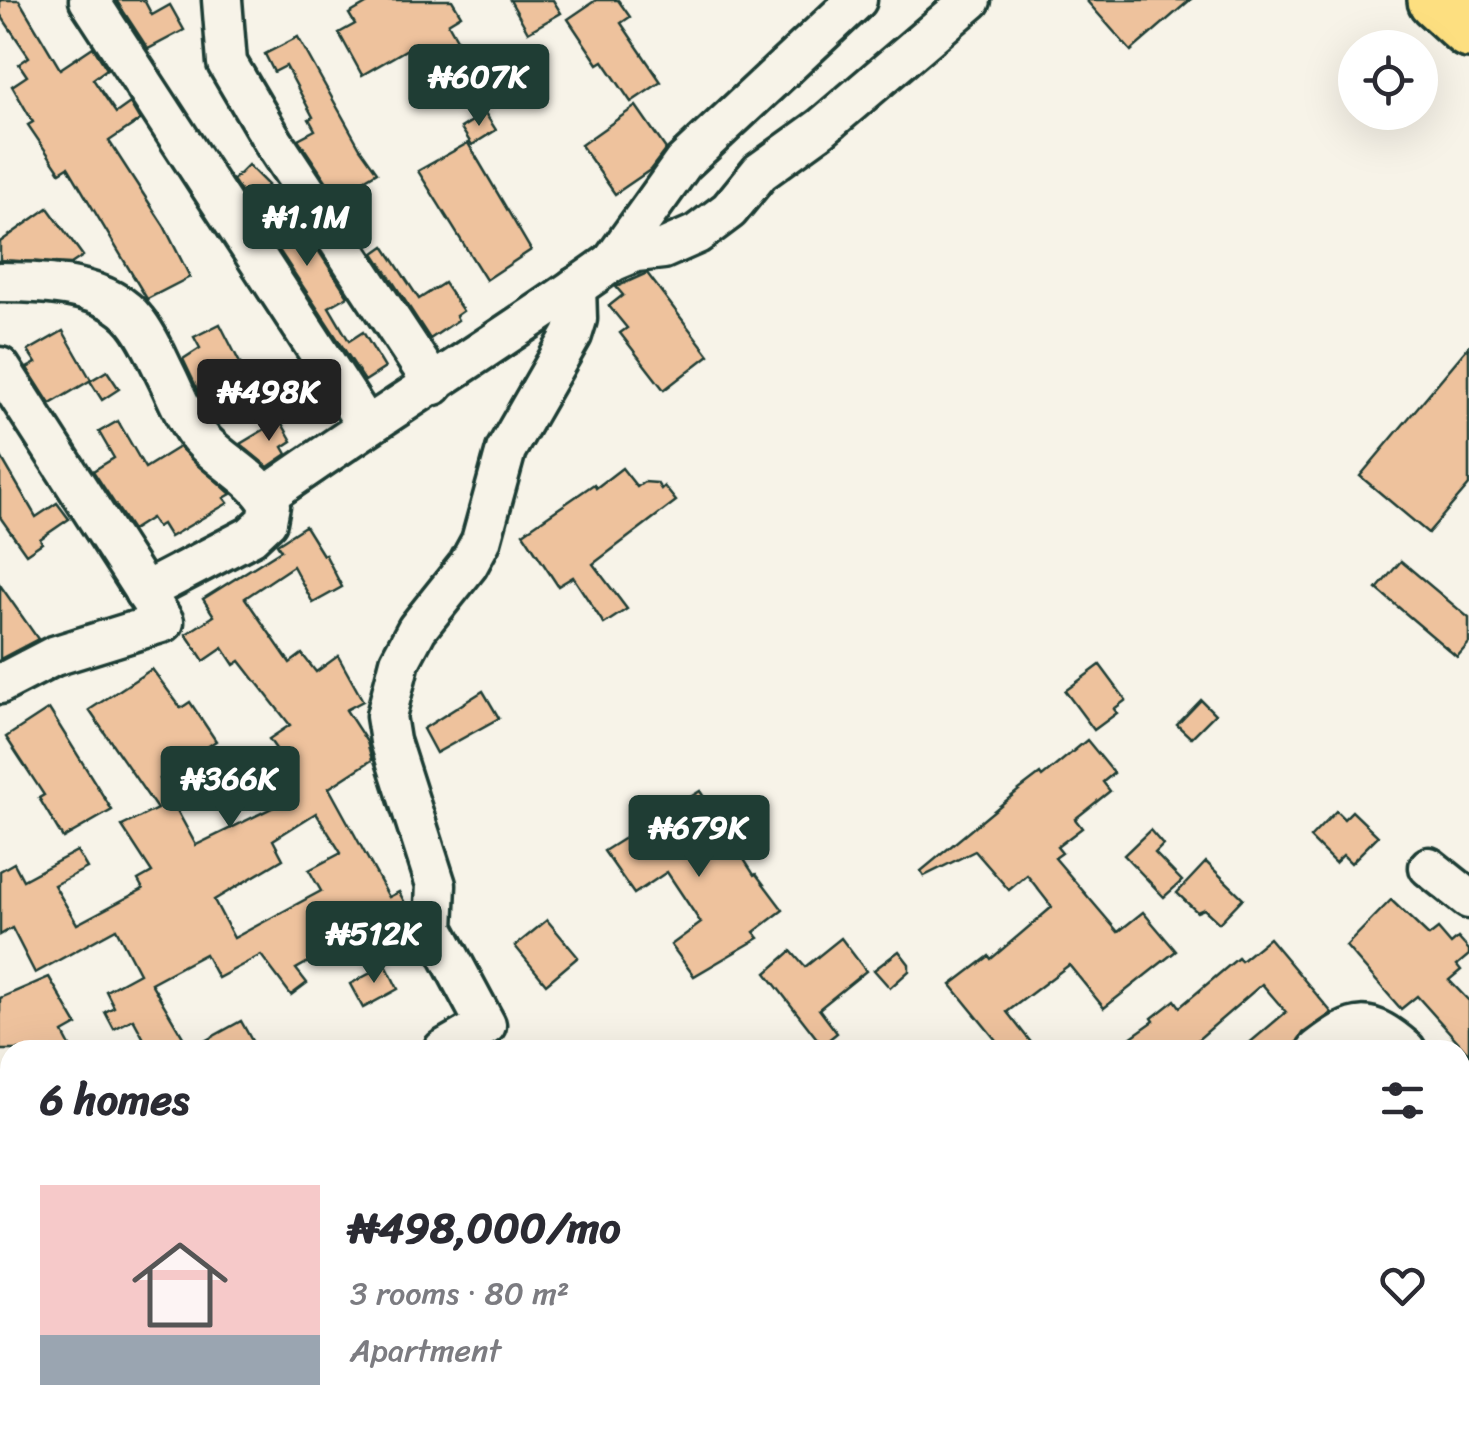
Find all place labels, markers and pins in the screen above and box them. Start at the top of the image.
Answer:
pin: ₦607K [409,44,549,129]
pin: ₦1.1M [237,184,377,269]
pin: ₦498K [199,359,339,444]
pin: ₦366K [160,746,300,831]
pin: ₦679K [629,795,769,880]
pin: ₦512K [304,901,444,986]

